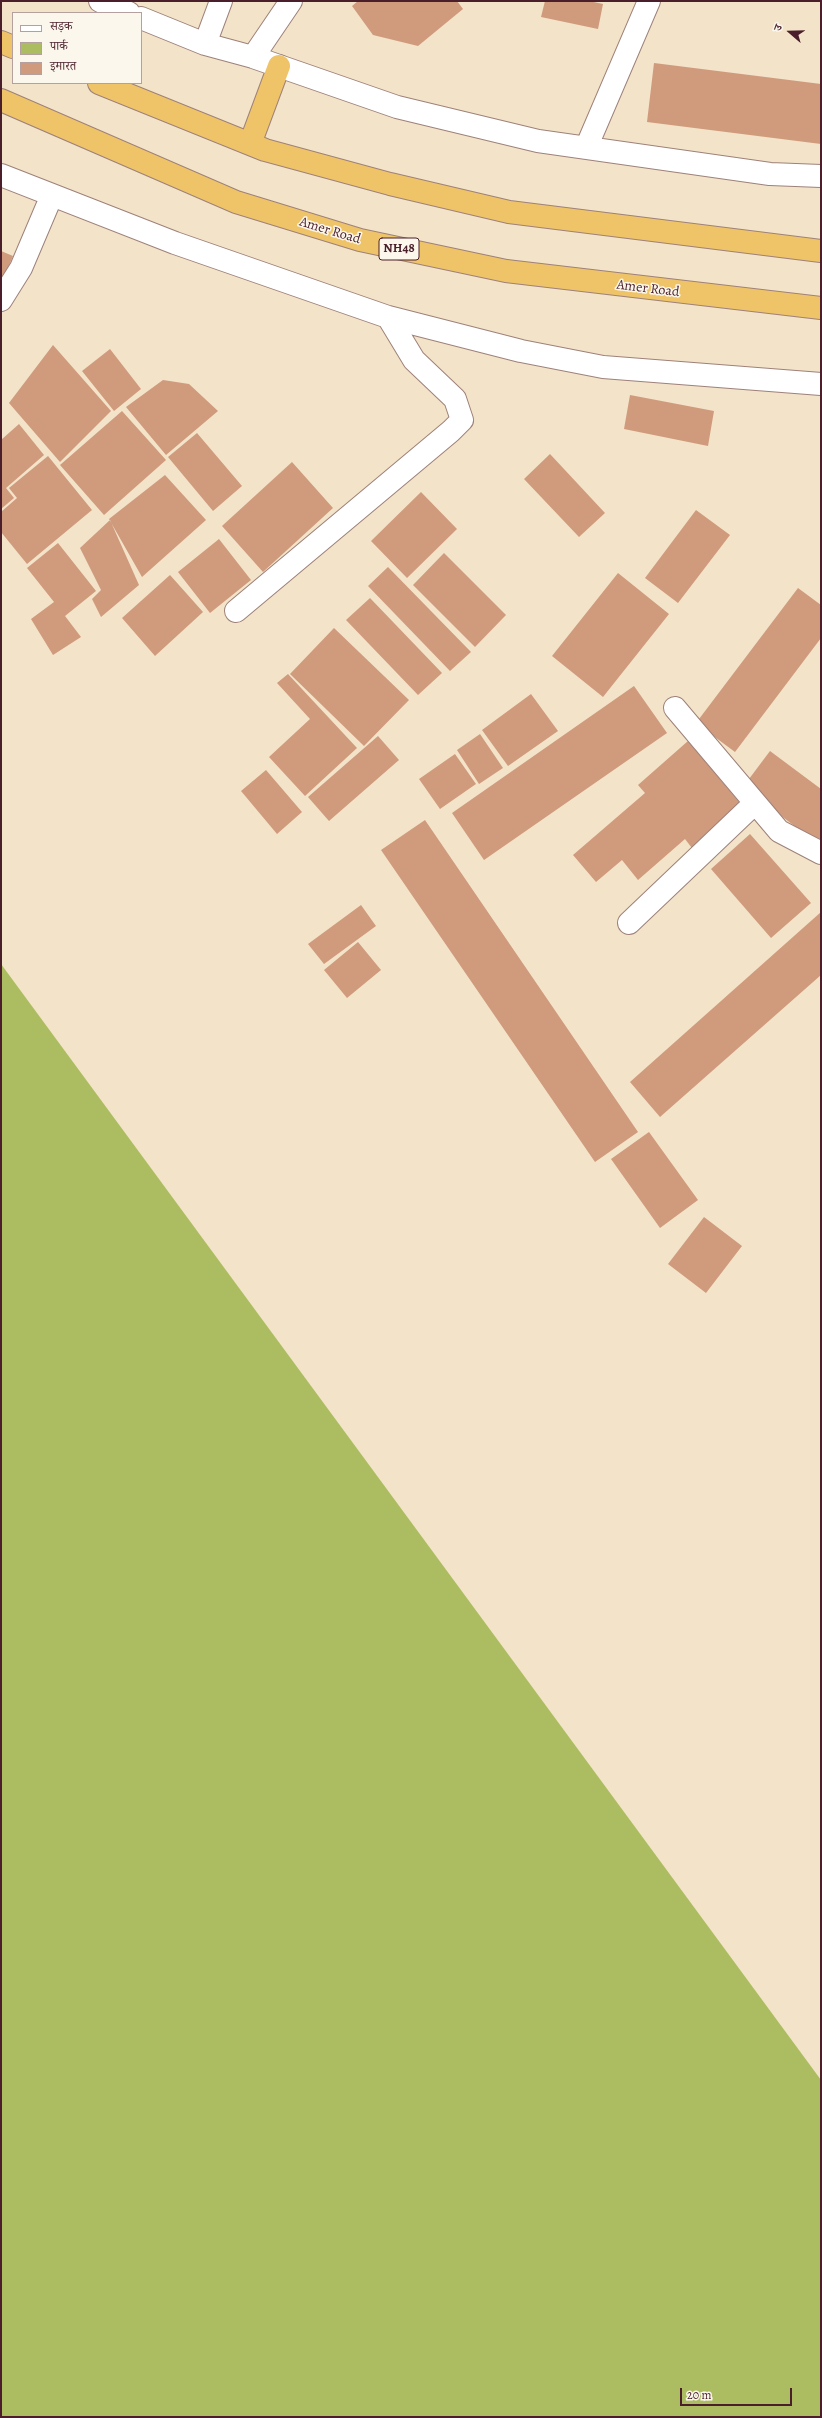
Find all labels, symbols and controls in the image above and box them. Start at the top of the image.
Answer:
legend [12,12,142,84]
north arrow [770,12,810,52]
text: सड़क [50,18,73,34]
text: उ [770,23,786,33]
text: पार्क [50,38,68,54]
text: इमारत [50,58,76,74]
street label: Amer Road [297,214,363,248]
road number: NH48 [379,238,419,260]
street label: Amer Road [616,277,680,301]
scale bar [682,2380,794,2406]
text: 20 m [687,2387,711,2403]

